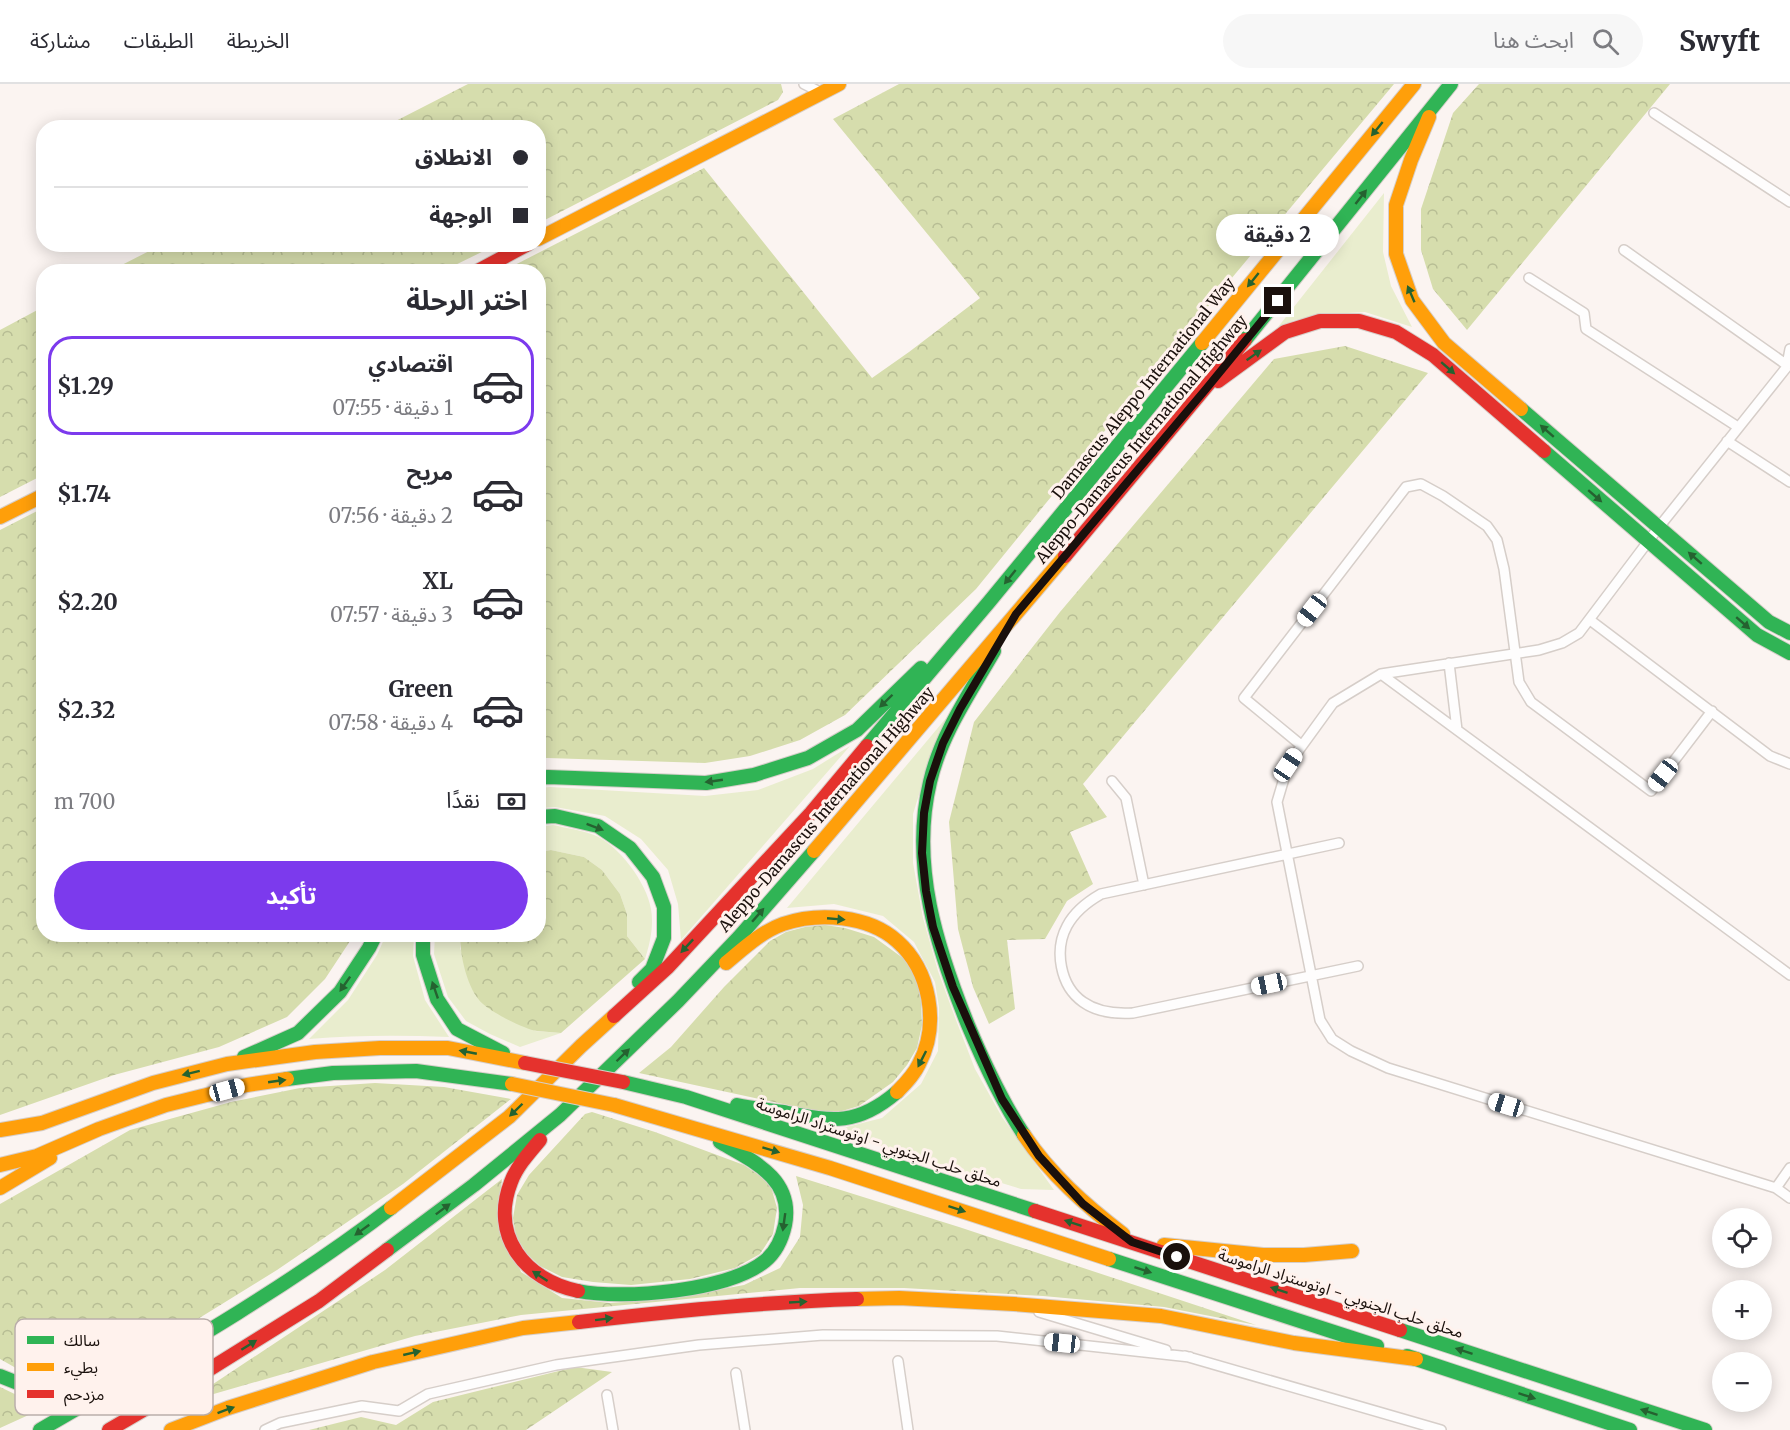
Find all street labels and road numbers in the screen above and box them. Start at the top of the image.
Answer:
street label: Damascus Aleppo International Way [1047,273,1239,503]
street label: Aleppo-Damascus International Highway [1030,310,1251,568]
street label: Aleppo-Damascus International Highway [713,682,938,937]
street label: محلق حلب الجنوبي - اوتوستراد الراموسة [753,1093,1004,1194]
street label: محلق حلب الجنوبي - اوتوستراد الراموسة [1215,1244,1466,1345]

